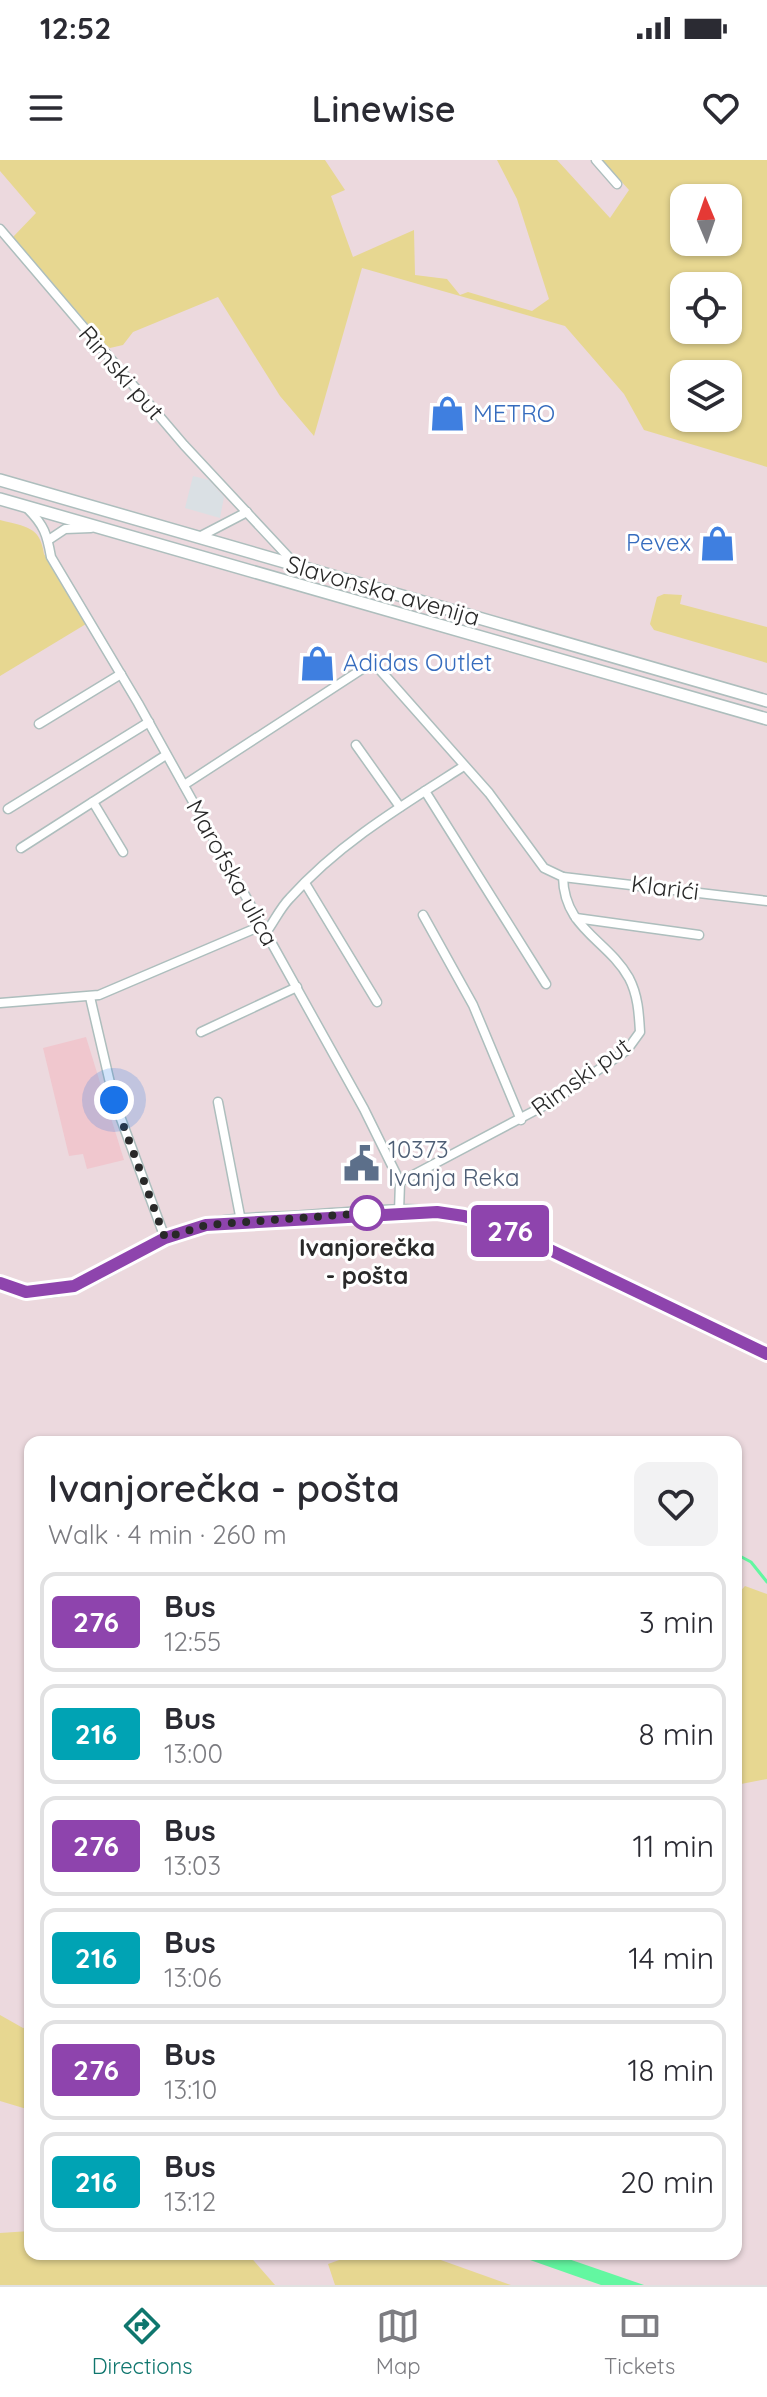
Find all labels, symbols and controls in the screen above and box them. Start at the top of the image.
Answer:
text: 12:52 [40,9,111,47]
icon: menu [24,86,68,130]
text: Linewise [311,86,456,131]
icon: heart [699,86,743,130]
north arrow [670,184,742,256]
map controls [670,184,742,432]
button: locate [670,272,742,344]
street label: Rimski put [73,319,171,426]
button: layers [670,360,742,432]
shop icon: METRO [428,395,466,433]
place label: METRO [473,398,555,428]
shop icon: Pevex [698,524,736,562]
place label: Pevex [626,527,691,557]
street label: Slavonska avenija [283,548,483,632]
shop icon: Adidas Outlet [298,644,336,682]
place label: Adidas Outlet [343,647,492,677]
street label: Marofska ulica [180,794,285,951]
street label: Klarići [629,868,701,906]
street label: Rimski put [525,1030,636,1122]
your location [94,1080,134,1120]
place label: 10373 Ivanja Reka [388,1134,519,1192]
public building icon: 10373 Ivanja Reka [343,1145,381,1183]
marker: Ivanjorečka - pošta [350,1196,384,1230]
line badge: 276 [464,1205,556,1257]
text: 276 [487,1213,533,1248]
place label: Ivanjorečka - pošta [299,1232,435,1290]
button: heart [634,1462,718,1546]
text: Ivanjorečka - pošta [48,1464,400,1512]
text: Walk · 4 min · 260 m [48,1518,287,1551]
text: Bus [164,1587,216,1625]
text: 3 min [639,1603,714,1641]
text: 276 [73,1604,119,1639]
text: 12:55 [164,1625,221,1658]
text: Bus [164,1699,216,1737]
text: 8 min [638,1715,714,1753]
text: 216 [75,1716,117,1751]
text: 13:00 [164,1737,223,1770]
text: Bus [164,1811,216,1849]
text: 11 min [632,1827,714,1865]
text: 276 [73,1828,119,1863]
text: 13:03 [164,1849,221,1882]
text: Bus [164,1923,216,1961]
text: 14 min [628,1939,714,1977]
text: 216 [75,1940,117,1975]
text: 13:06 [164,1961,222,1994]
text: Bus [164,2035,216,2073]
text: 18 min [627,2051,714,2089]
text: 276 [73,2052,119,2087]
text: 13:10 [164,2073,217,2106]
text: Bus [164,2147,216,2185]
text: 20 min [620,2163,714,2201]
text: 216 [75,2164,117,2199]
text: 13:12 [164,2185,216,2218]
tab: Directions [92,2304,192,2380]
tab: Map [376,2304,421,2380]
tab: Tickets [604,2304,675,2380]

